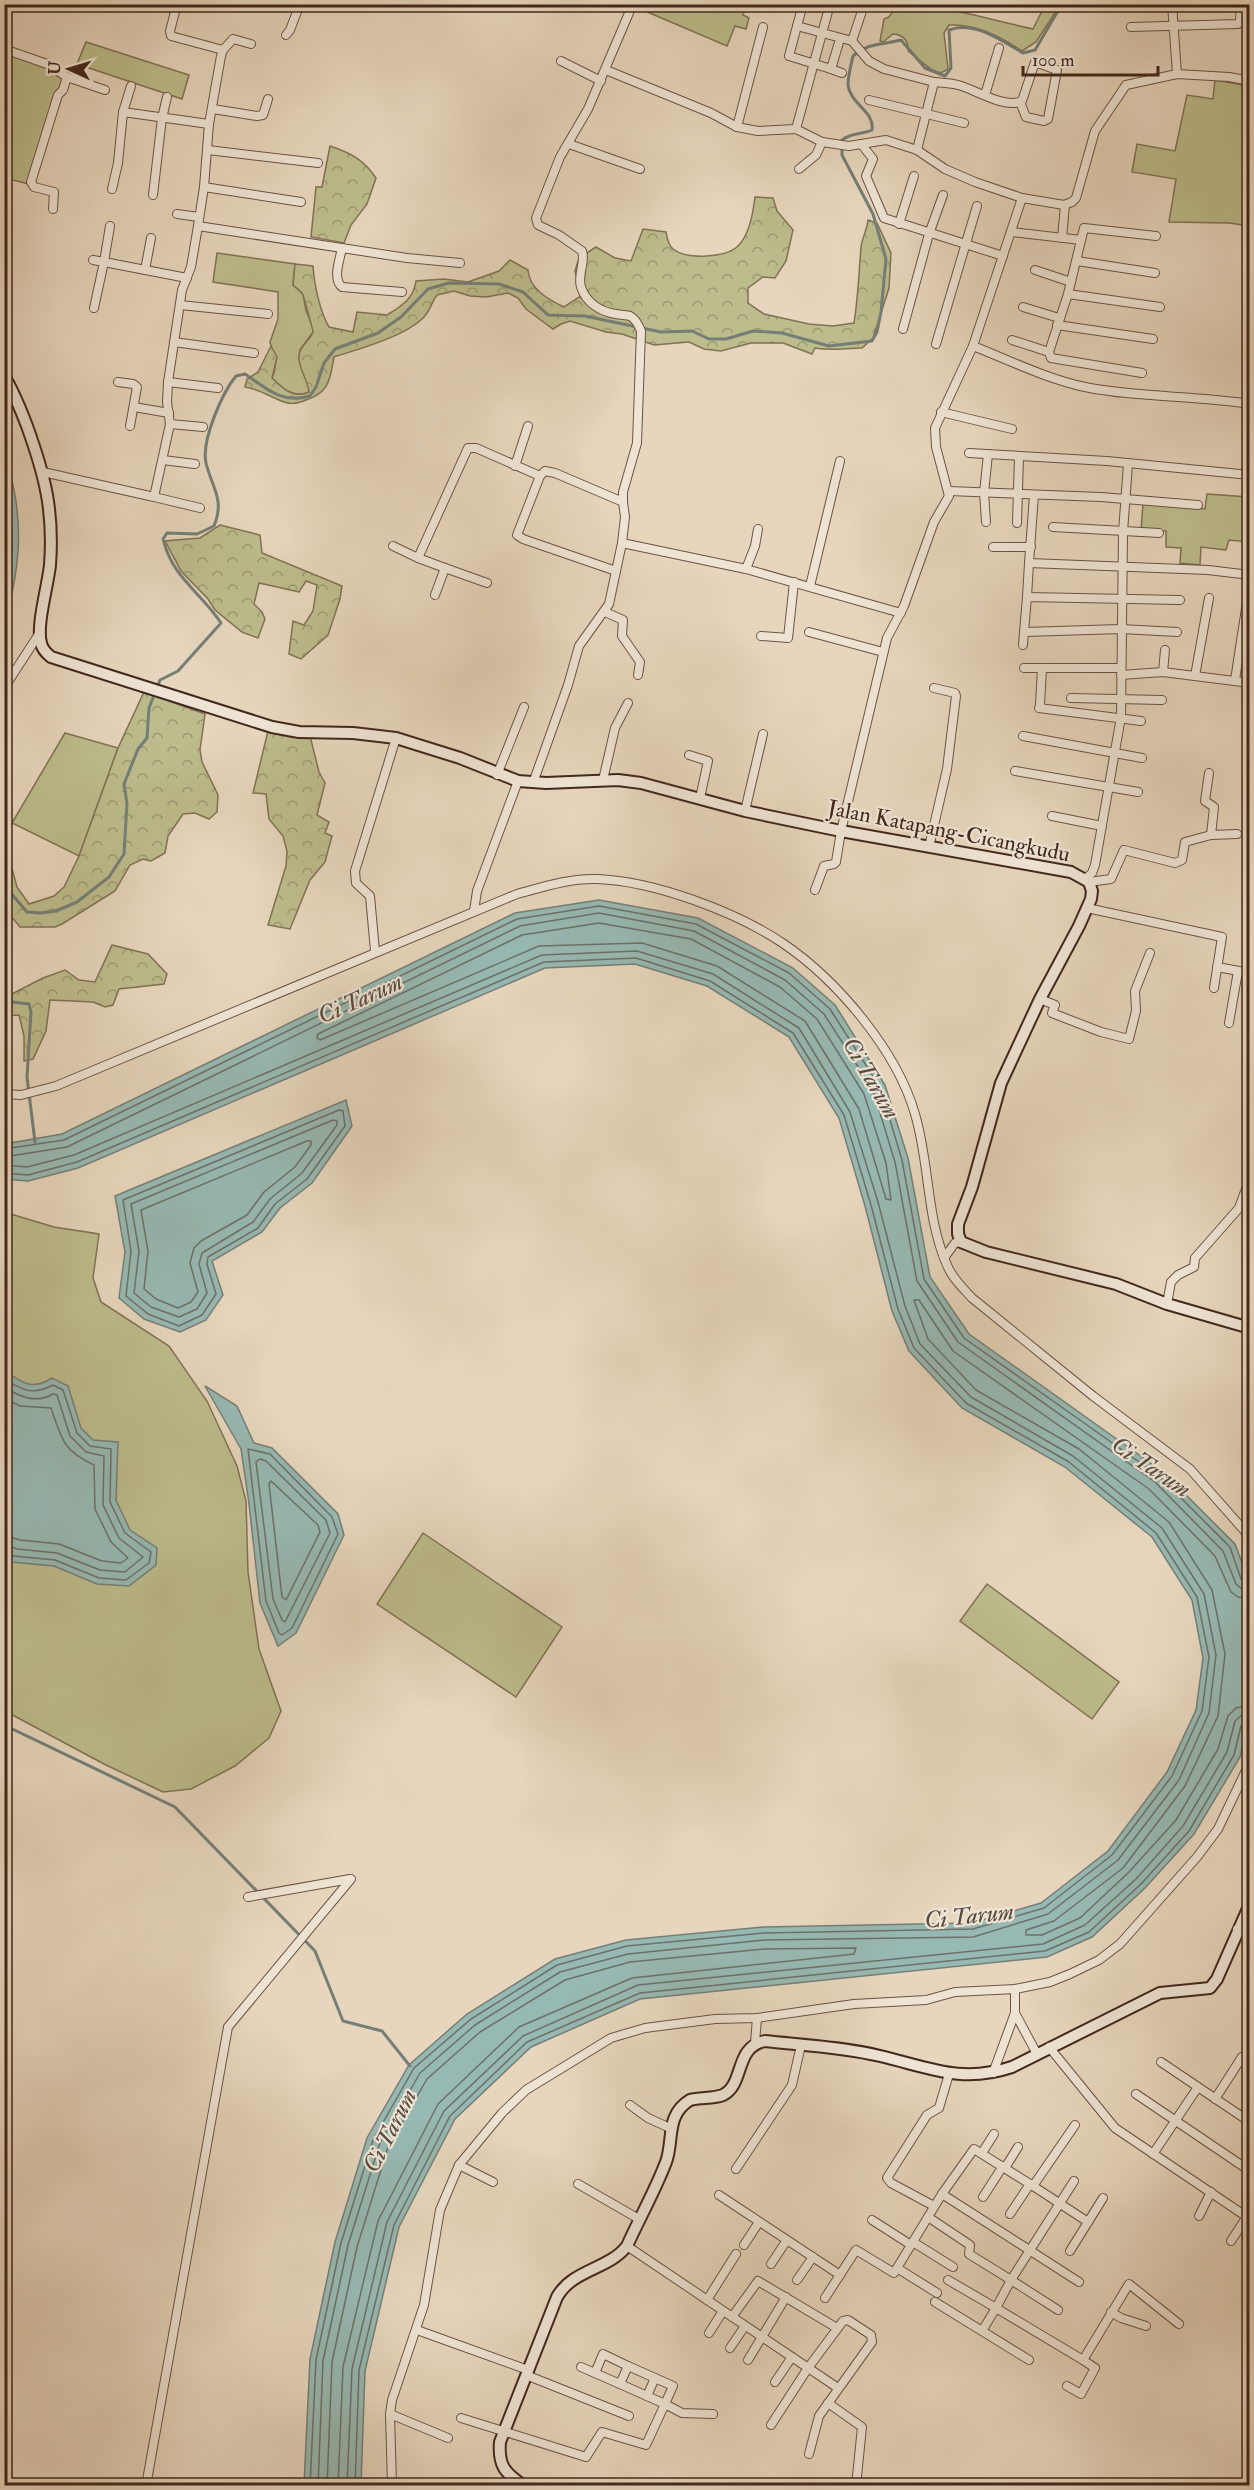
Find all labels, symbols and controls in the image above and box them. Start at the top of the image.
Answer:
north arrow [39,39,99,99]
scale bar [1023,39,1158,77]
text: 100 m [1032,49,1075,72]
text: U [45,60,66,75]
street label: Jalan Katapang-Cicangkudu [824,794,1072,869]
water label: Ci Tarum [313,967,407,1031]
water label: Ci Tarum [835,1031,907,1125]
water label: Ci Tarum [1105,1429,1197,1505]
water label: Ci Tarum [923,1896,1015,1936]
water label: Ci Tarum [356,2084,424,2178]

